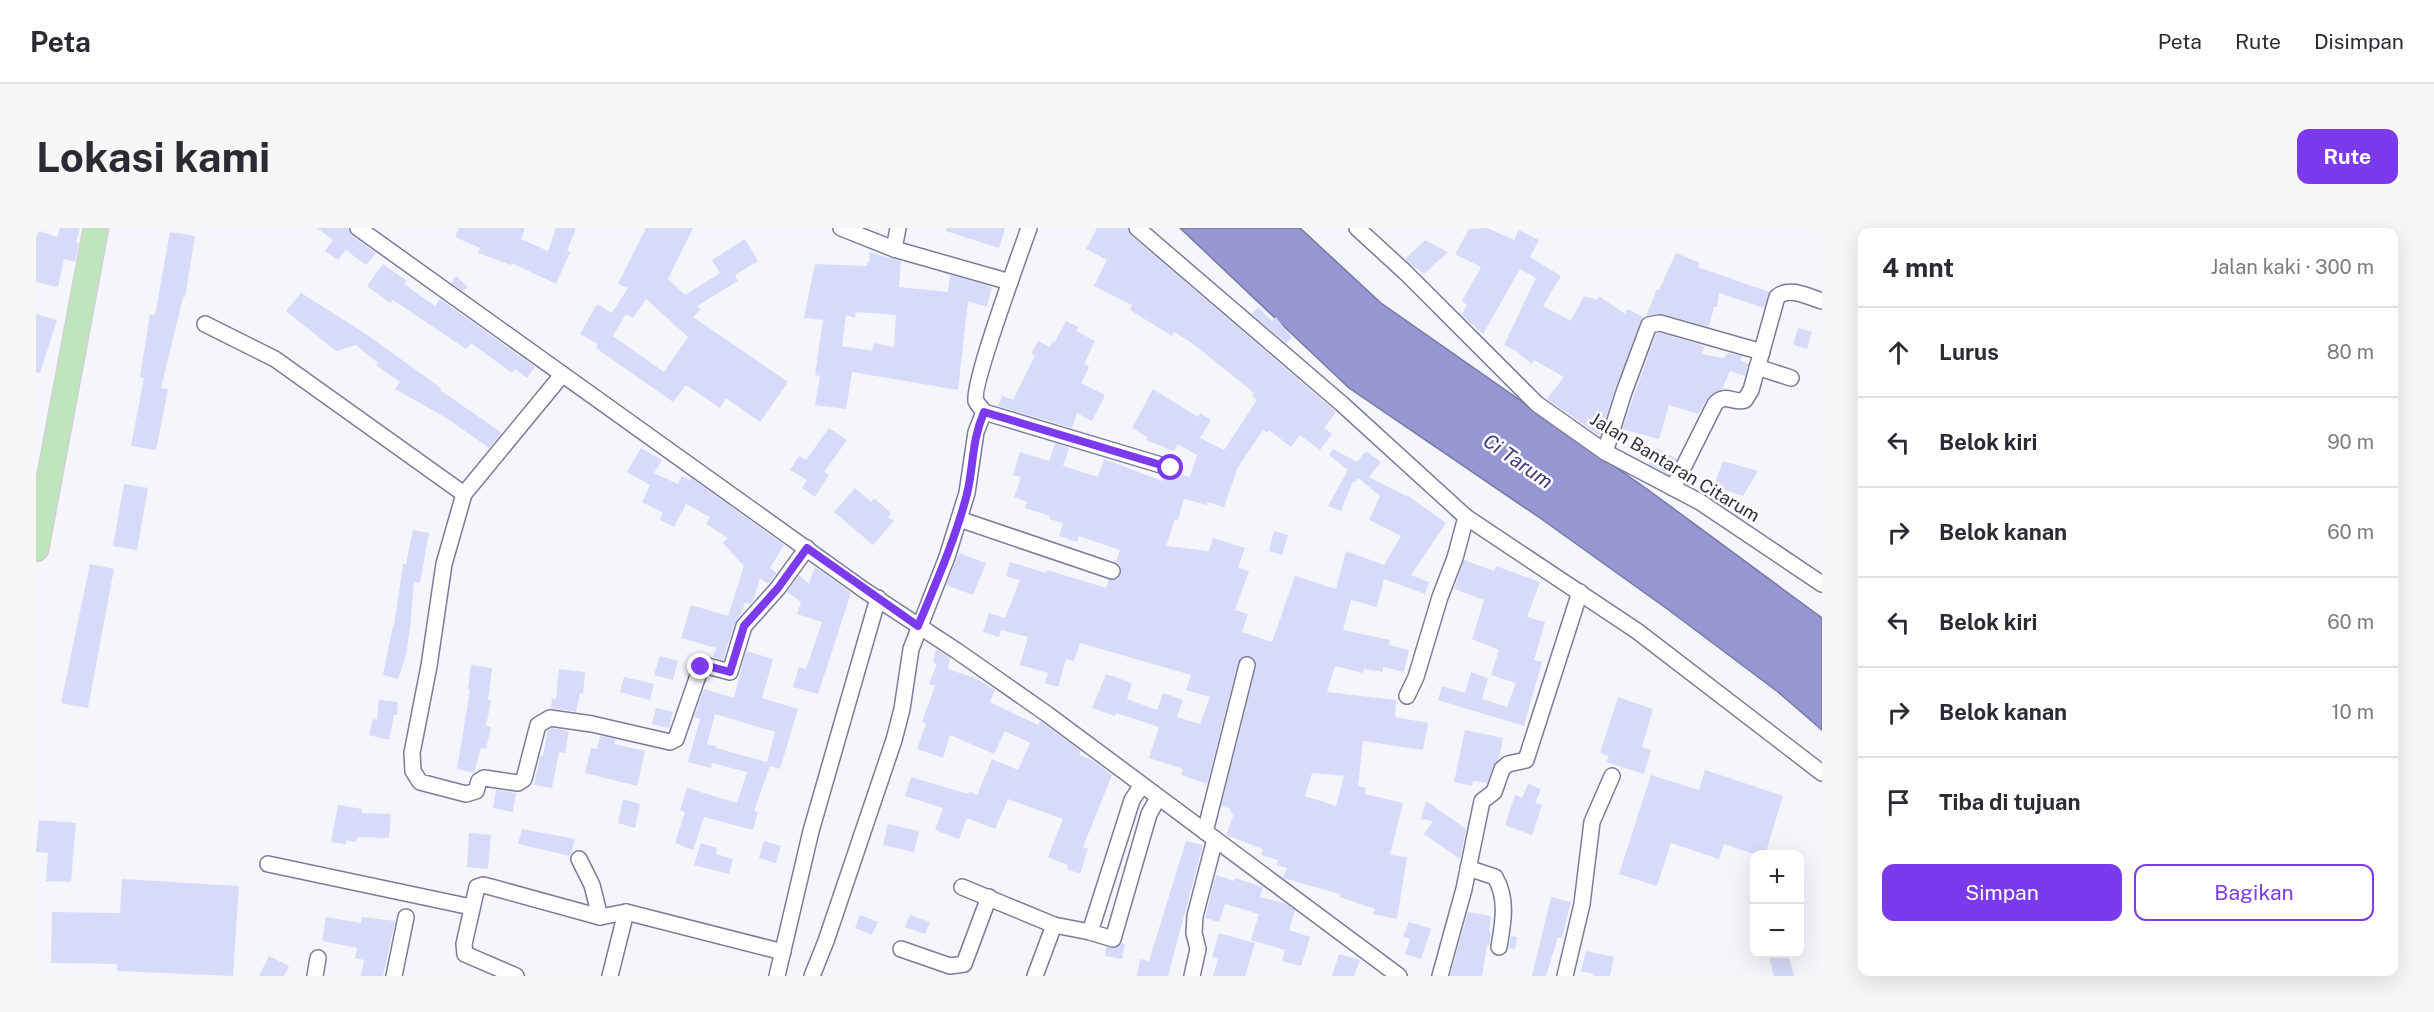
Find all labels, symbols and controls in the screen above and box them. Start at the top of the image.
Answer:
text: Peta [30,25,91,58]
text: Peta [2158,29,2202,54]
text: Rute [2235,29,2281,54]
text: Disimpan [2314,29,2404,54]
button: Rute [2297,129,2398,184]
text: Lokasi kami [36,132,270,181]
text: 4 mnt [1882,252,1954,283]
text: Jalan kaki · 300 m [2210,255,2374,279]
icon: ahead [1882,336,1915,369]
text: Lurus [1939,339,1999,365]
text: 80 m [2327,340,2374,364]
street label: Jalan Bantaran Citarum [1586,408,1764,526]
icon: left [1882,426,1915,459]
water label: Ci Tarum [1479,428,1557,494]
text: Belok kiri [1939,429,2037,455]
text: 90 m [2327,430,2374,454]
route start [1157,454,1183,480]
icon: right [1882,516,1915,549]
text: Belok kanan [1939,519,2067,545]
text: 60 m [2327,520,2374,544]
icon: left [1882,606,1915,639]
text: Belok kiri [1939,609,2037,635]
text: 60 m [2327,610,2374,634]
route end [687,653,713,679]
icon: right [1882,696,1915,729]
text: Belok kanan [1939,699,2067,725]
text: 10 m [2331,700,2374,724]
icon: arrive [1882,786,1915,819]
text: Tiba di tujuan [1939,789,2080,815]
map controls [1750,850,1804,958]
button: + [1750,850,1804,904]
button: Simpan [1882,864,2122,921]
button: Bagikan [2134,864,2374,921]
button: − [1750,904,1804,958]

